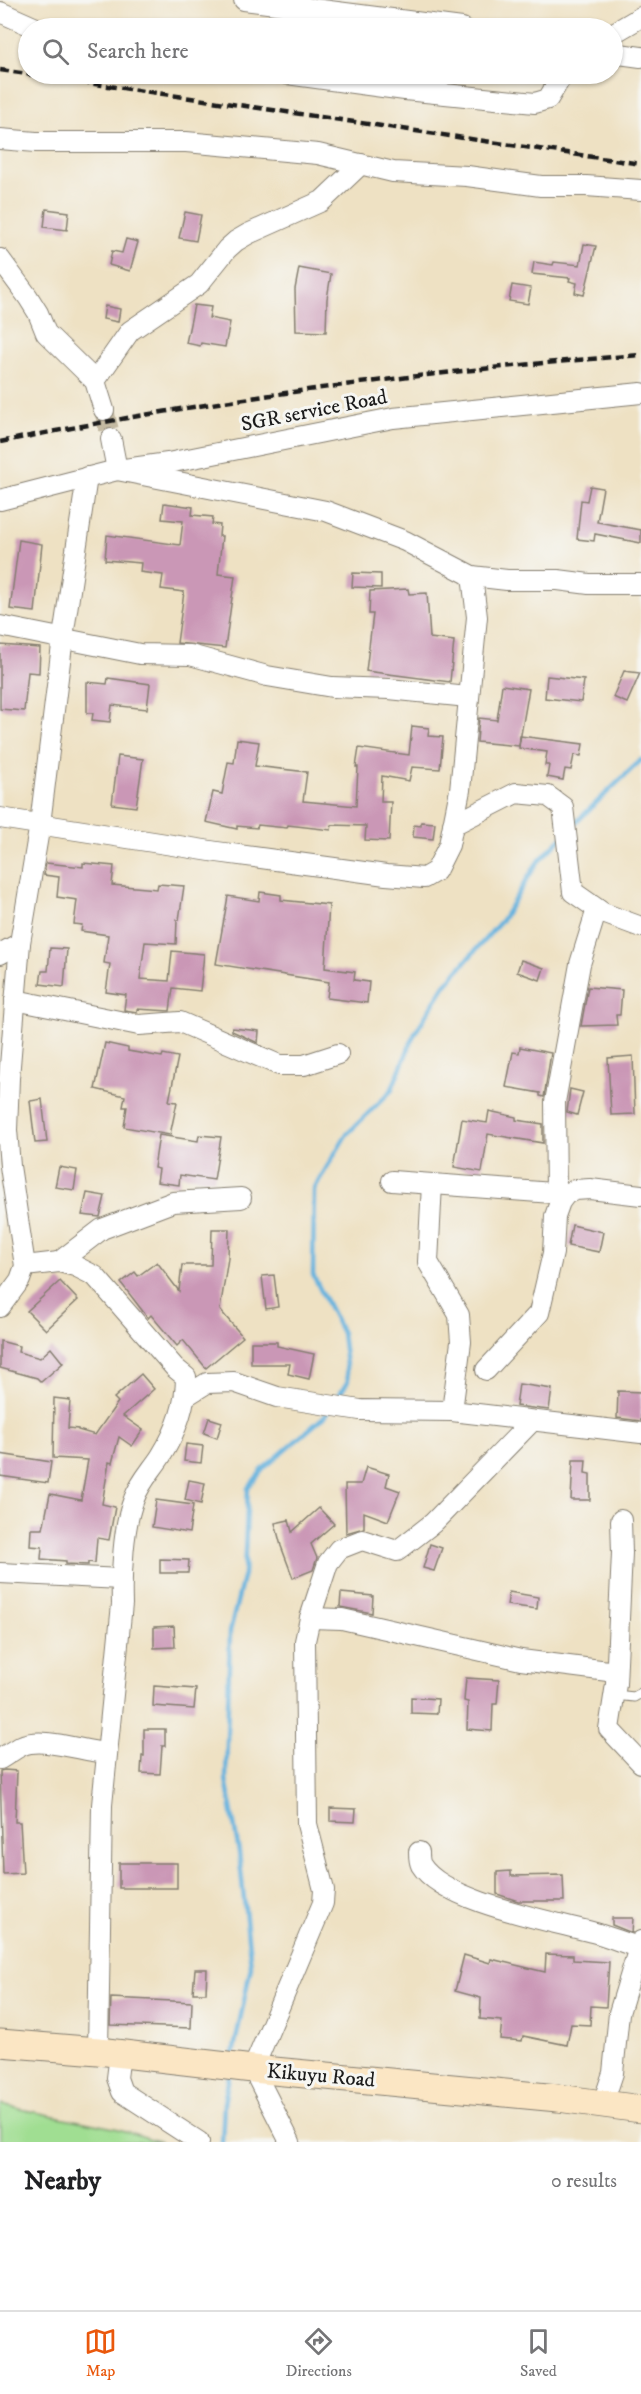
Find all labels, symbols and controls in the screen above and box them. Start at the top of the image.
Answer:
search box [18,18,623,84]
icon: search [39,35,72,68]
text: Search here [87,38,189,65]
street label: SGR service Road [239,384,390,438]
street label: Kikuyu Road [266,2058,377,2094]
text: Nearby [24,2165,101,2198]
text: 0 results [551,2169,617,2194]
tab: Map [84,2325,117,2381]
tab: Directions [285,2325,352,2381]
tab: Saved [520,2325,557,2381]

